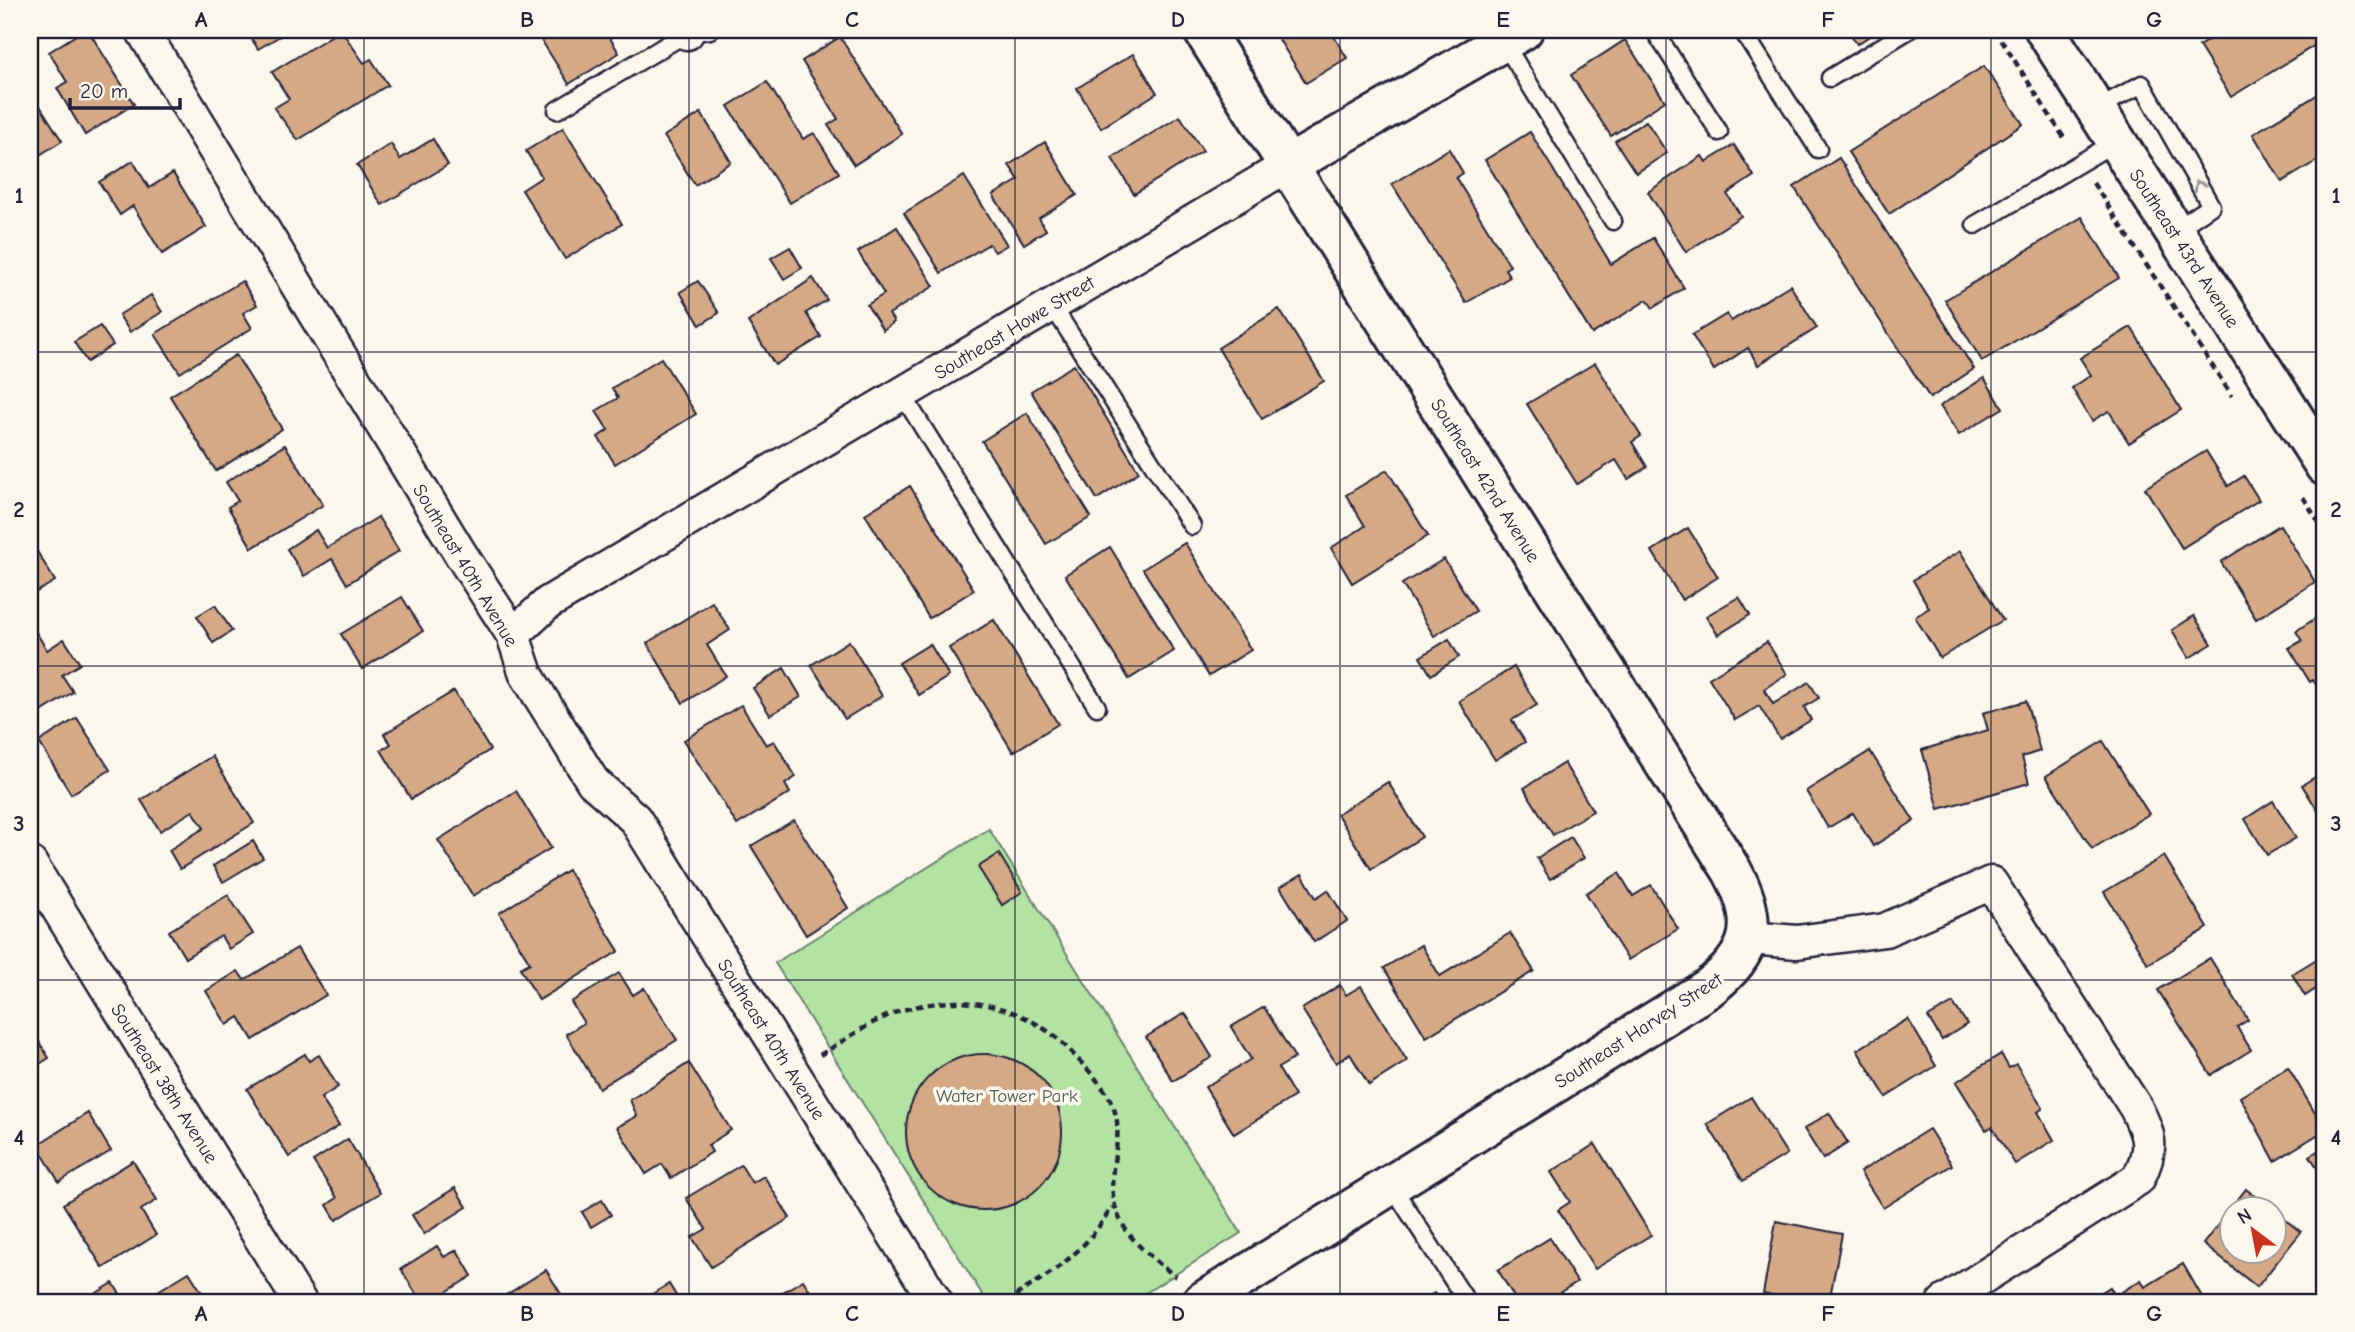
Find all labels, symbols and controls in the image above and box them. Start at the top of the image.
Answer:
text: A [195,6,208,33]
text: B [520,6,534,33]
text: C [845,6,859,33]
text: D [1171,6,1185,33]
text: E [1496,6,1510,33]
text: F [1821,6,1835,33]
text: G [2146,6,2162,33]
scale bar [70,66,180,110]
text: 20 m [80,79,128,103]
street label: Southeast 43rd Avenue [2125,165,2244,332]
one-way arrow [2194,180,2207,193]
text: 1 [14,182,24,209]
text: 1 [2331,182,2341,209]
street label: Southeast Howe Street [930,271,1099,384]
street label: Southeast 42nd Avenue [1426,395,1545,566]
street label: Southeast 40th Avenue [408,480,522,651]
text: 2 [13,496,25,523]
text: 2 [2330,496,2342,523]
text: 3 [13,810,25,837]
text: 3 [2330,810,2342,837]
street label: Southeast 40th Avenue [713,955,830,1124]
street label: Southeast Harvey Street [1551,968,1727,1093]
street label: Southeast 38th Avenue [106,1000,222,1167]
park label: Water Tower Park [936,1085,1079,1107]
text: 4 [14,1124,25,1151]
text: 4 [2331,1124,2342,1151]
north arrow [2218,1196,2288,1266]
text: N [2233,1204,2256,1229]
text: A [195,1300,208,1327]
text: B [520,1300,534,1327]
text: C [845,1300,859,1327]
text: D [1171,1300,1185,1327]
text: E [1496,1300,1510,1327]
text: F [1821,1300,1835,1327]
text: G [2146,1300,2162,1327]

